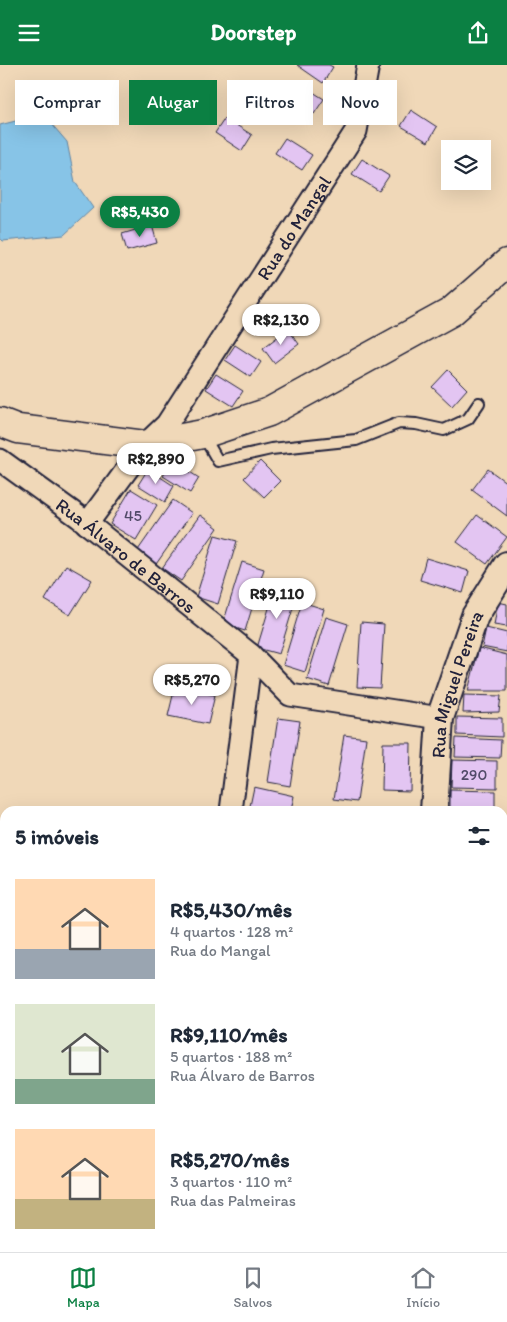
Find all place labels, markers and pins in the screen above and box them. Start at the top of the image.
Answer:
pin: R$5,430 [94,195,186,238]
pin: R$2,130 [235,303,327,346]
pin: R$2,890 [110,443,202,485]
pin: R$9,110 [231,577,323,620]
pin: R$5,270 [146,663,238,706]

